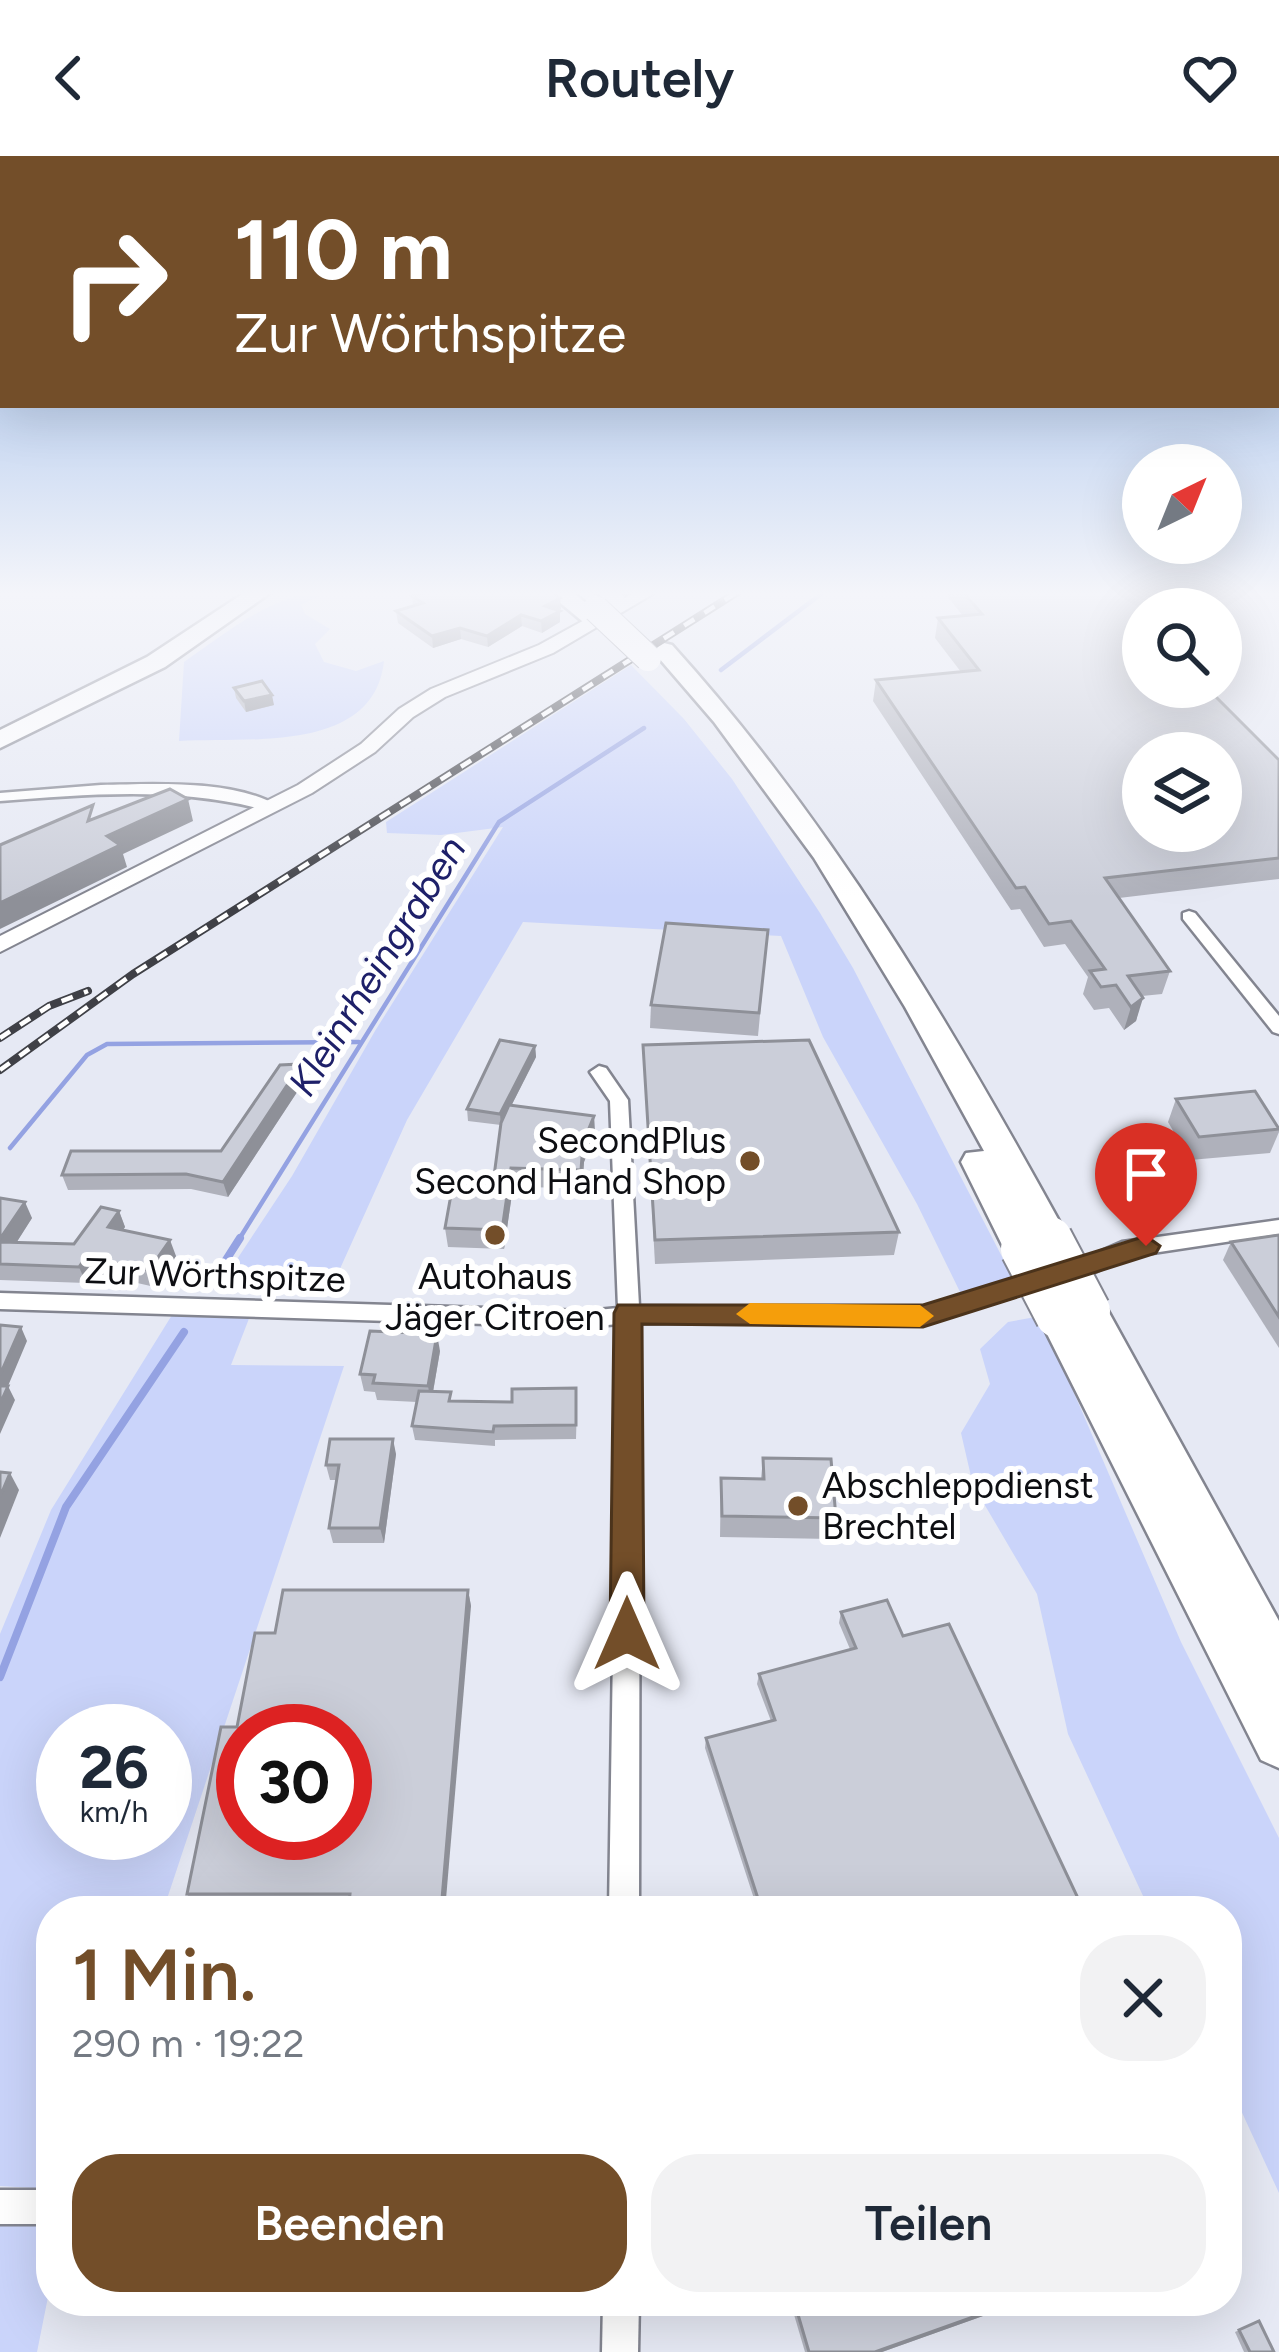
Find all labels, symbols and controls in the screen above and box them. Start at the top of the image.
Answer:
icon: back [36,45,102,111]
icon: heart [1177,45,1243,111]
text: Routely [545,46,734,111]
text: 110 m [234,199,453,300]
icon: right [36,204,192,360]
text: Zur Wörthspitze [234,301,626,366]
north arrow [1122,444,1242,564]
map controls [1122,444,1242,852]
button: search [1122,588,1242,708]
button: layers [1122,732,1242,852]
water label: Kleinrheingraben [278,828,476,1104]
place label: SecondPlus Second Hand Shop [414,1119,726,1203]
pin [1095,1123,1197,1246]
icon: arrive [1113,1141,1179,1207]
marker: SecondPlus Second Hand Shop [737,1148,763,1174]
marker: Autohaus Jäger Citroen [482,1222,508,1248]
street label: Zur Wörthspitze [84,1249,346,1301]
place label: Autohaus Jäger Citroen [385,1255,605,1339]
place label: Abschleppdienst Brechtel [822,1464,1094,1548]
marker: Abschleppdienst Brechtel [785,1493,811,1519]
position arrow [564,1571,690,1697]
speed limit sign: 30 [216,1704,372,1860]
text: 26 [79,1731,149,1803]
text: km/h [80,1793,148,1830]
text: 1 Min. [72,1932,256,2018]
button: close [1080,1935,1206,2061]
text: 290 m · 19:22 [72,2020,305,2067]
button: Beenden [72,2154,627,2292]
button: Teilen [651,2154,1206,2292]

